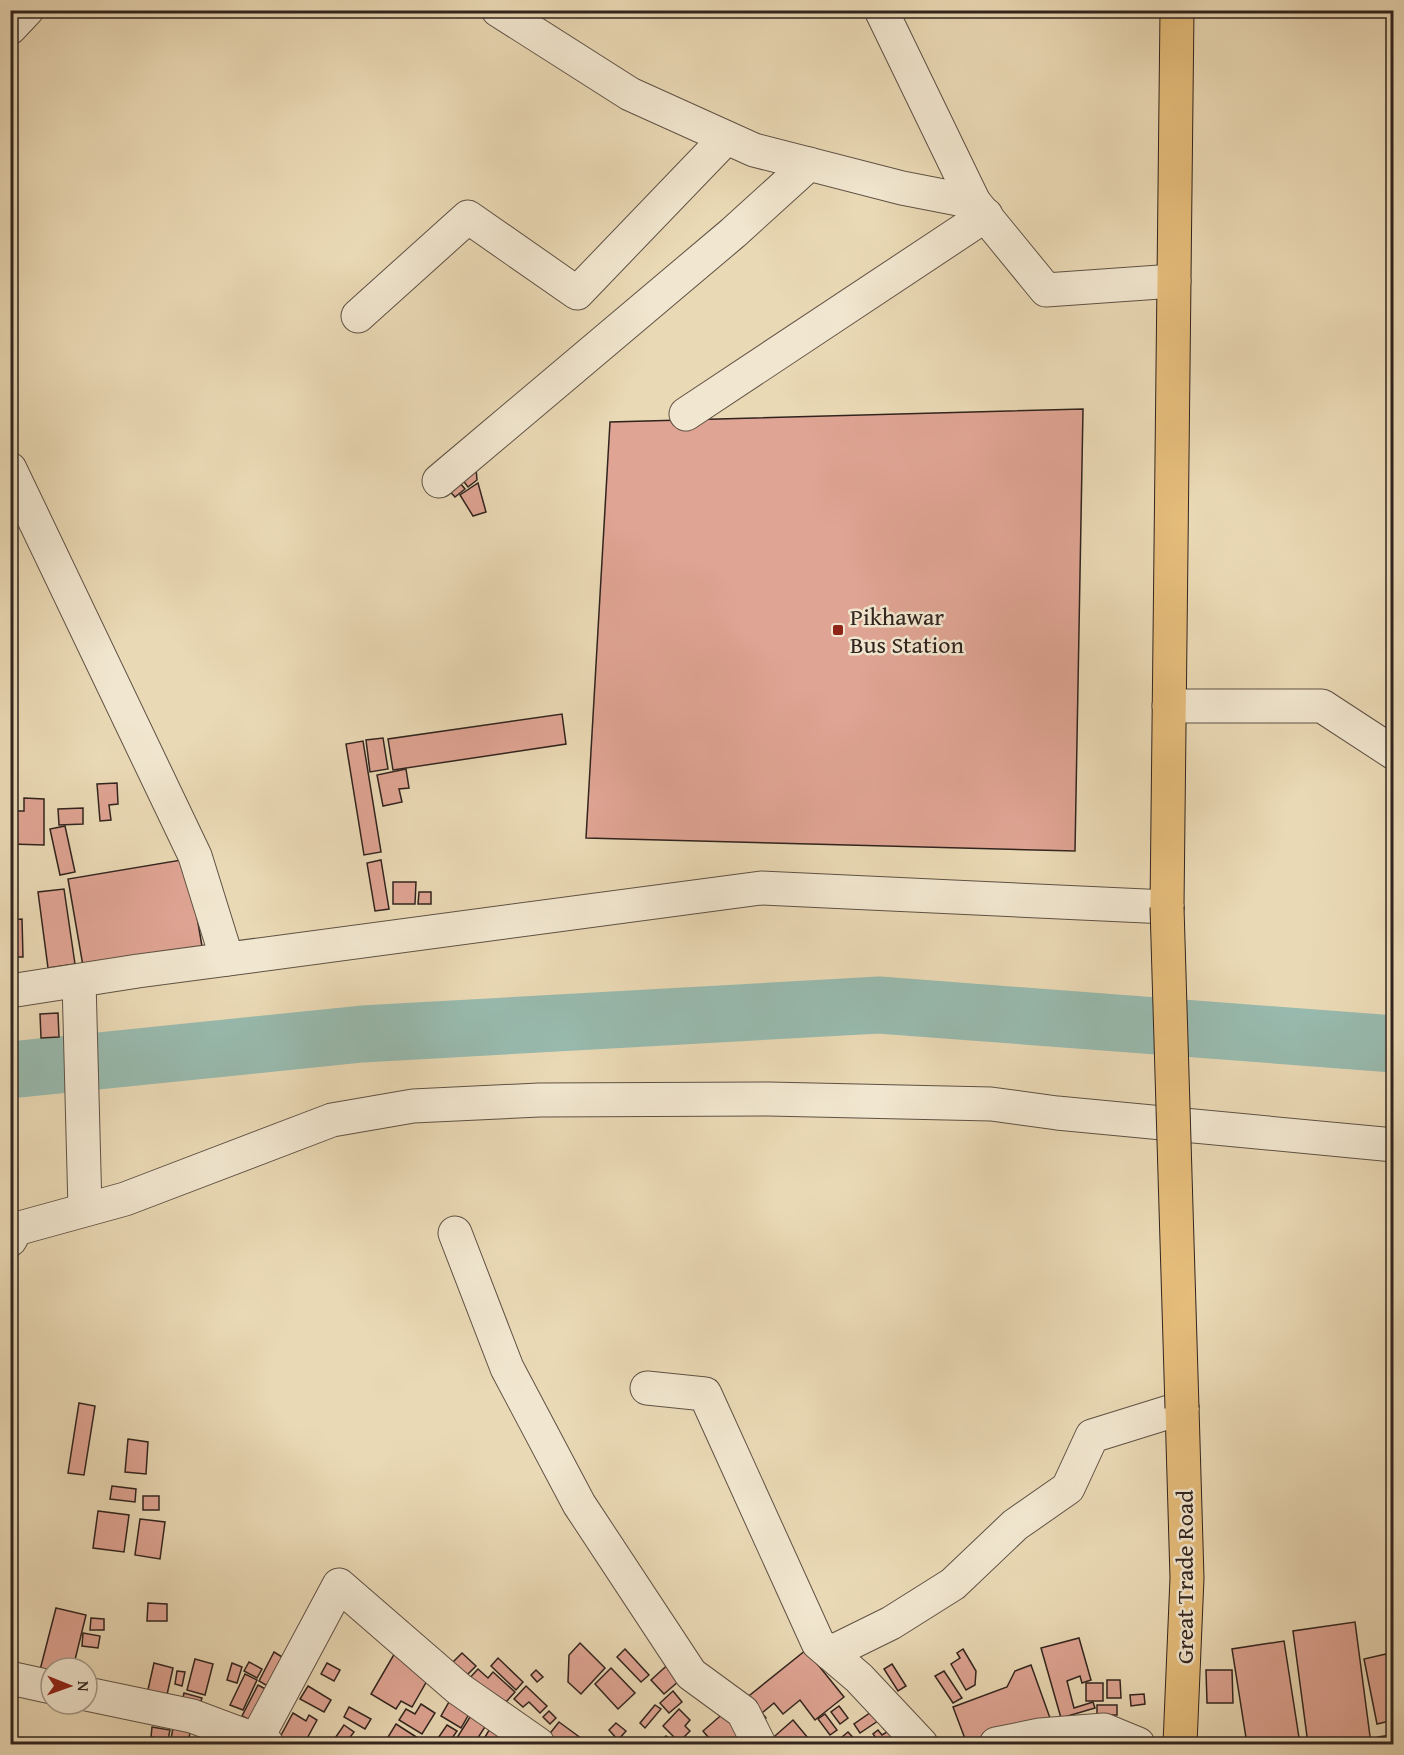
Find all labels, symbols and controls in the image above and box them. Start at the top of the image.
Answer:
place label: Pikhawar Bus Station [850,599,964,662]
marker: Pikhawar Bus Station [831,623,845,637]
street label: Great Trade Road [1167,1490,1202,1664]
north arrow [39,1656,99,1716]
text: N [72,1681,96,1692]

